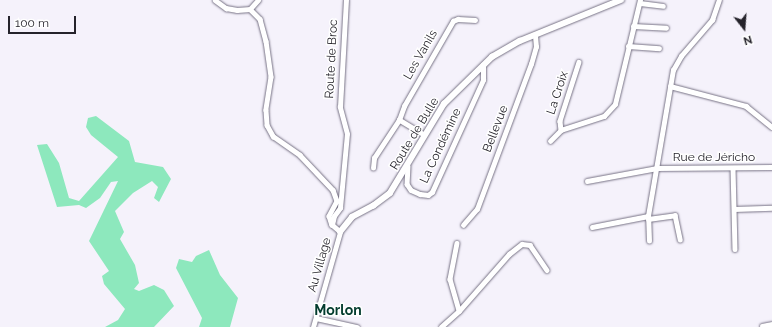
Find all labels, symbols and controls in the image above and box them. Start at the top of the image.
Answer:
scale bar [10,8,78,34]
north arrow [724,8,764,48]
text: 100 m [15,16,49,30]
street label: Route de Broc [323,19,341,99]
street label: Les Vanils [401,27,441,83]
text: N [742,33,754,47]
street label: La Croix [544,70,572,116]
street label: Route de Bulle [388,95,442,173]
street label: Bellevue [480,104,512,154]
street label: La Condémine [417,106,465,186]
street label: Rue de Jéricho [673,151,755,165]
street label: Au Village [305,236,335,294]
district label: Morlon [314,302,362,318]

